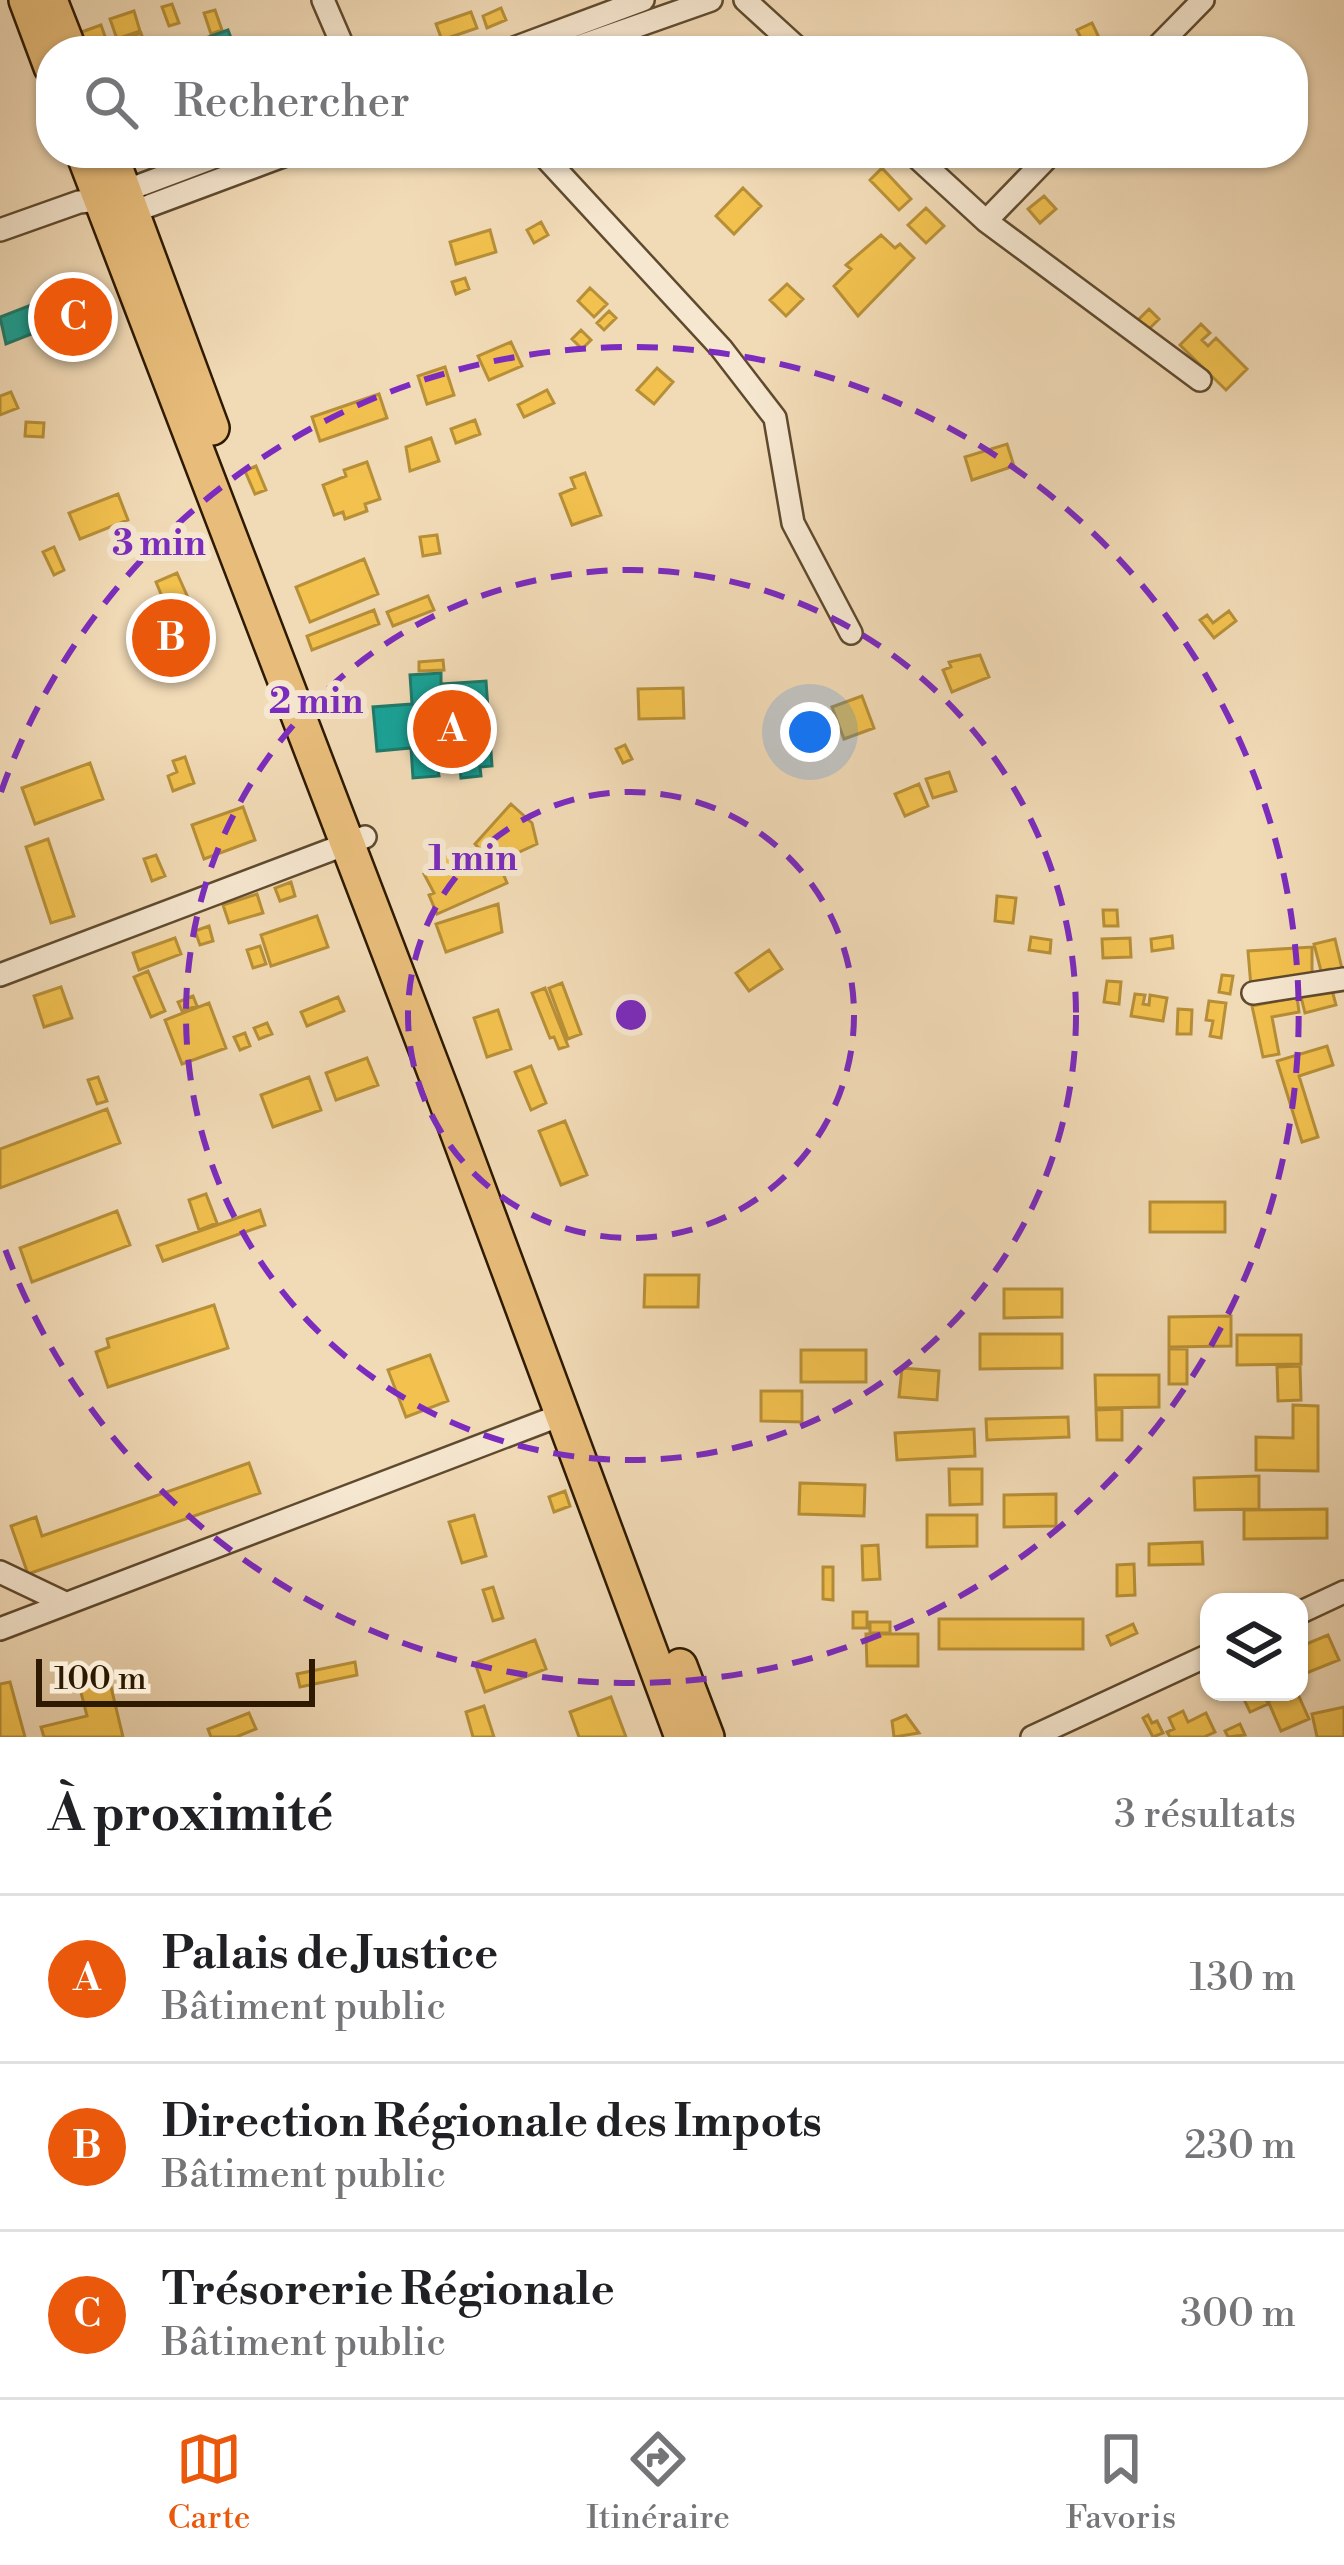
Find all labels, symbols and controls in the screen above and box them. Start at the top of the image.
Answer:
search box [36,36,1308,168]
icon: search [78,69,144,135]
text: Rechercher [174,74,410,131]
pin: C [34,272,112,362]
text: 3 min [112,522,206,567]
pin: B [132,593,210,683]
text: 2 min [269,680,363,725]
pin: A [413,684,491,774]
your location [780,702,840,762]
text: 1 min [428,837,518,882]
centre of rings [610,994,652,1036]
map controls [1200,1593,1308,1701]
button: layers [1200,1593,1308,1701]
scale bar [36,1653,315,1706]
text: 100 m [54,1659,147,1700]
text: À proximité [48,1783,333,1847]
text: 3 résultats [1114,1791,1296,1840]
text: Palais de Justice [162,1926,498,1983]
text: A [73,1954,101,2003]
text: 130 m [1190,1954,1296,2003]
text: Bâtiment public [162,1983,446,2032]
text: Direction Régionale des Impots [162,2094,822,2151]
text: B [72,2122,102,2171]
text: 230 m [1184,2122,1296,2171]
text: Bâtiment public [162,2151,446,2200]
text: Trésorerie Régionale [162,2262,615,2319]
text: C [73,2290,101,2339]
text: 300 m [1181,2290,1296,2339]
text: Bâtiment public [162,2319,446,2368]
tab: Carte [168,2426,250,2539]
tab: Itinéraire [586,2426,730,2539]
tab: Favoris [1066,2426,1176,2539]

